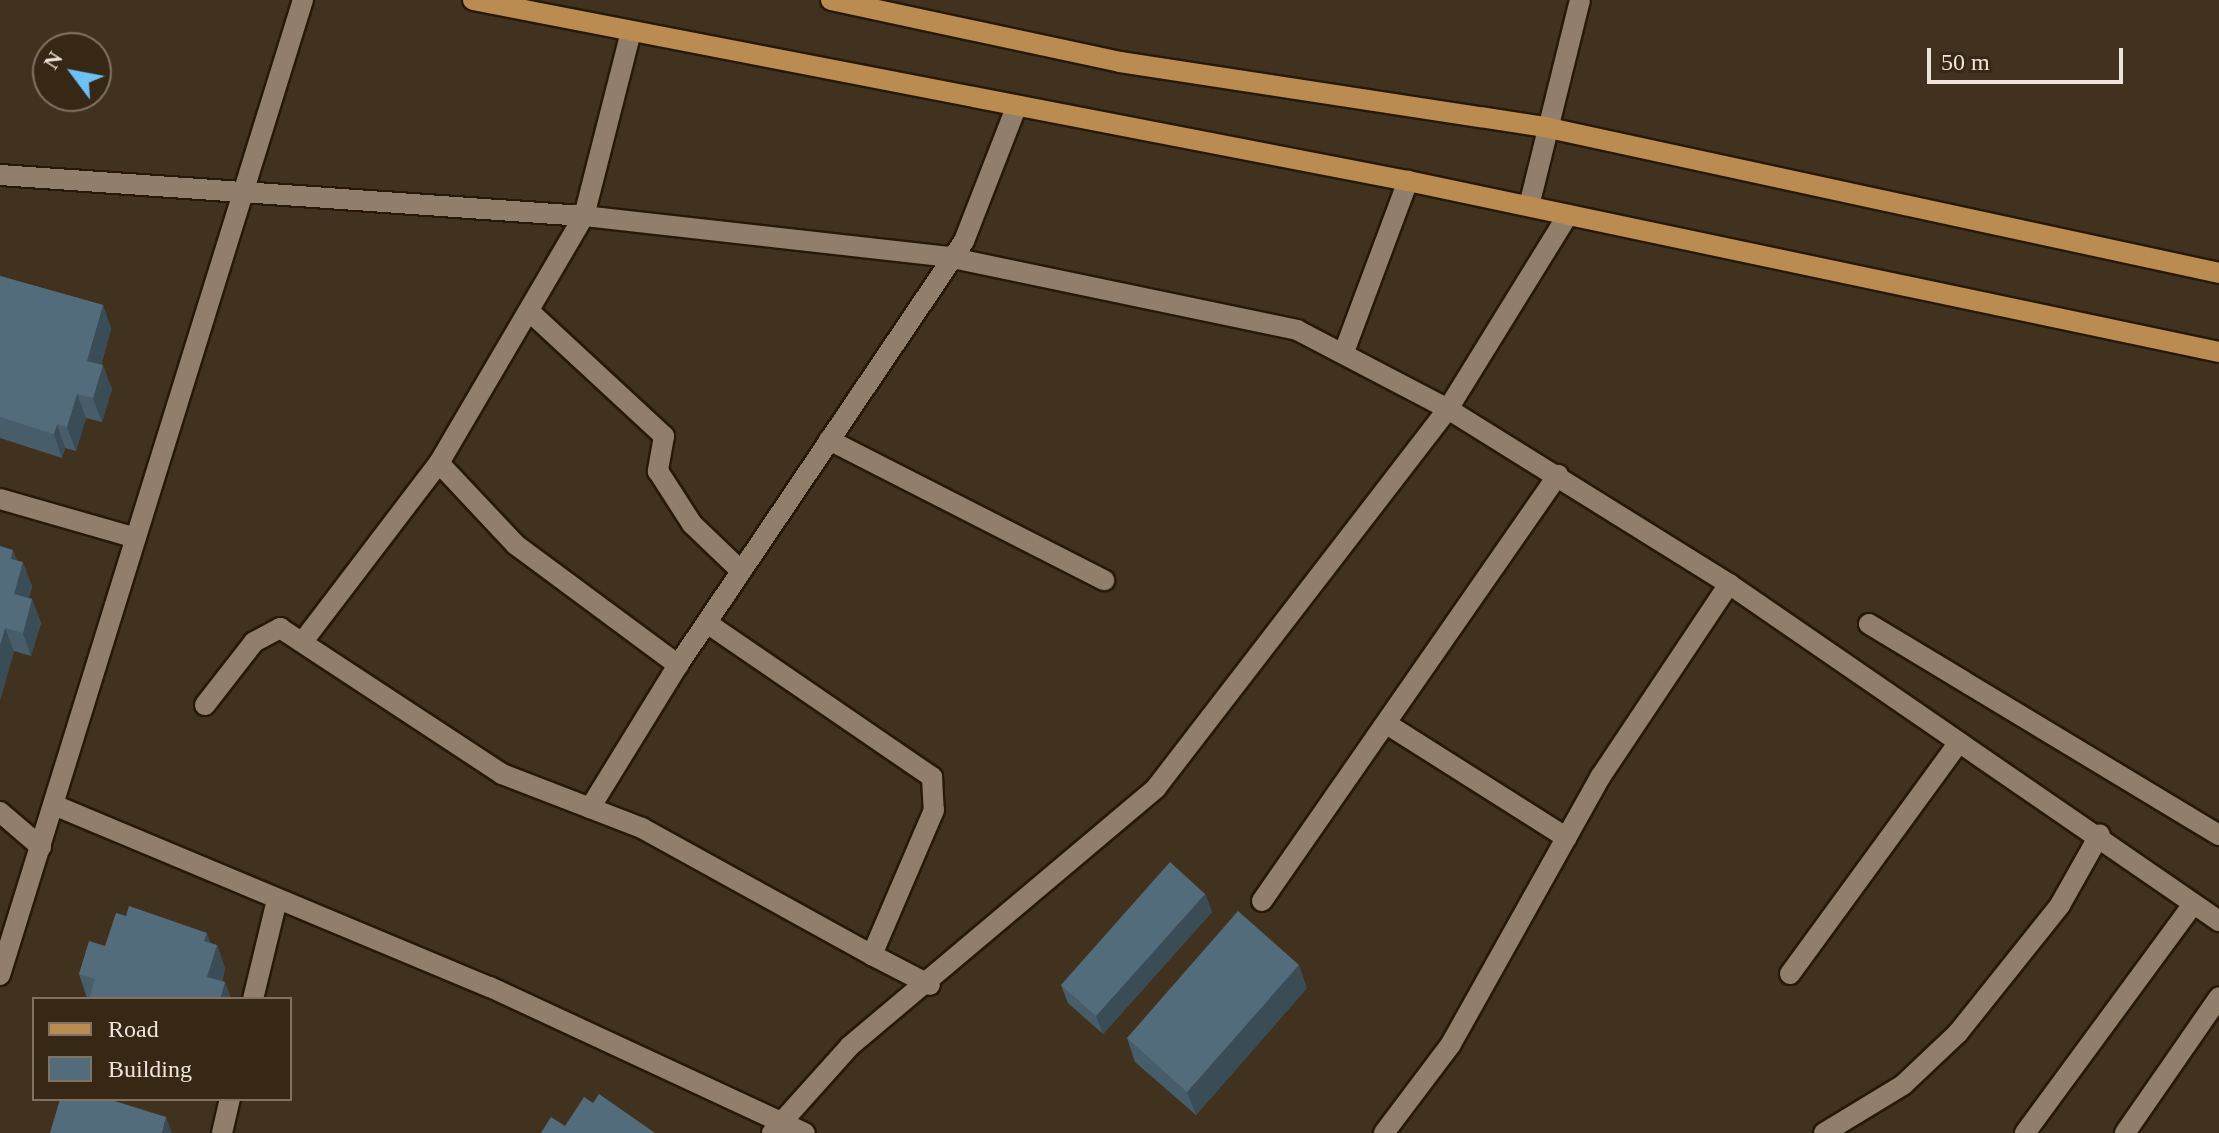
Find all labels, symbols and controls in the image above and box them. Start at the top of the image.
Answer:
north arrow [32,32,112,112]
scale bar [1931,32,2127,82]
text: N [38,47,68,73]
text: 50 m [1941,49,1990,75]
legend [32,997,292,1101]
text: Road [108,1016,159,1042]
text: Building [108,1056,192,1082]

